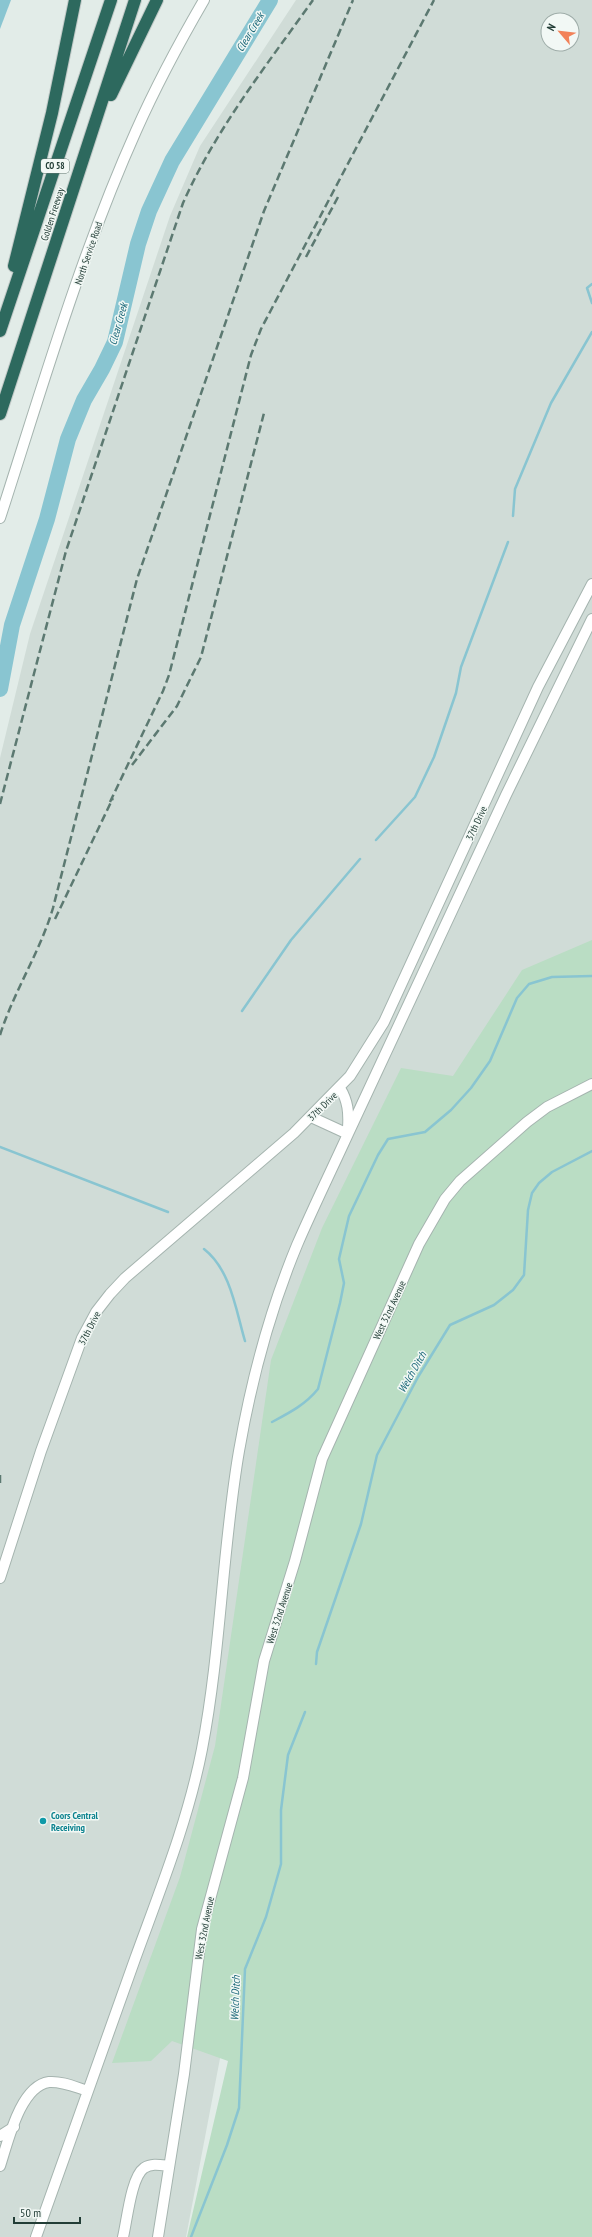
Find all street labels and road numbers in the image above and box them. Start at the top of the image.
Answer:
road number: CO 58 [41,159,69,173]
street label: Golden Freeway [38,186,67,242]
street label: North Service Road [72,220,105,286]
street label: 37th Drive [463,804,490,842]
street label: 37th Drive [305,1089,340,1124]
street label: West 32nd Avenue [370,1279,409,1342]
street label: 37th Drive [75,1309,103,1347]
street label: West 32nd Avenue [263,1581,295,1645]
street label: West 32nd Avenue [192,1896,217,1961]

